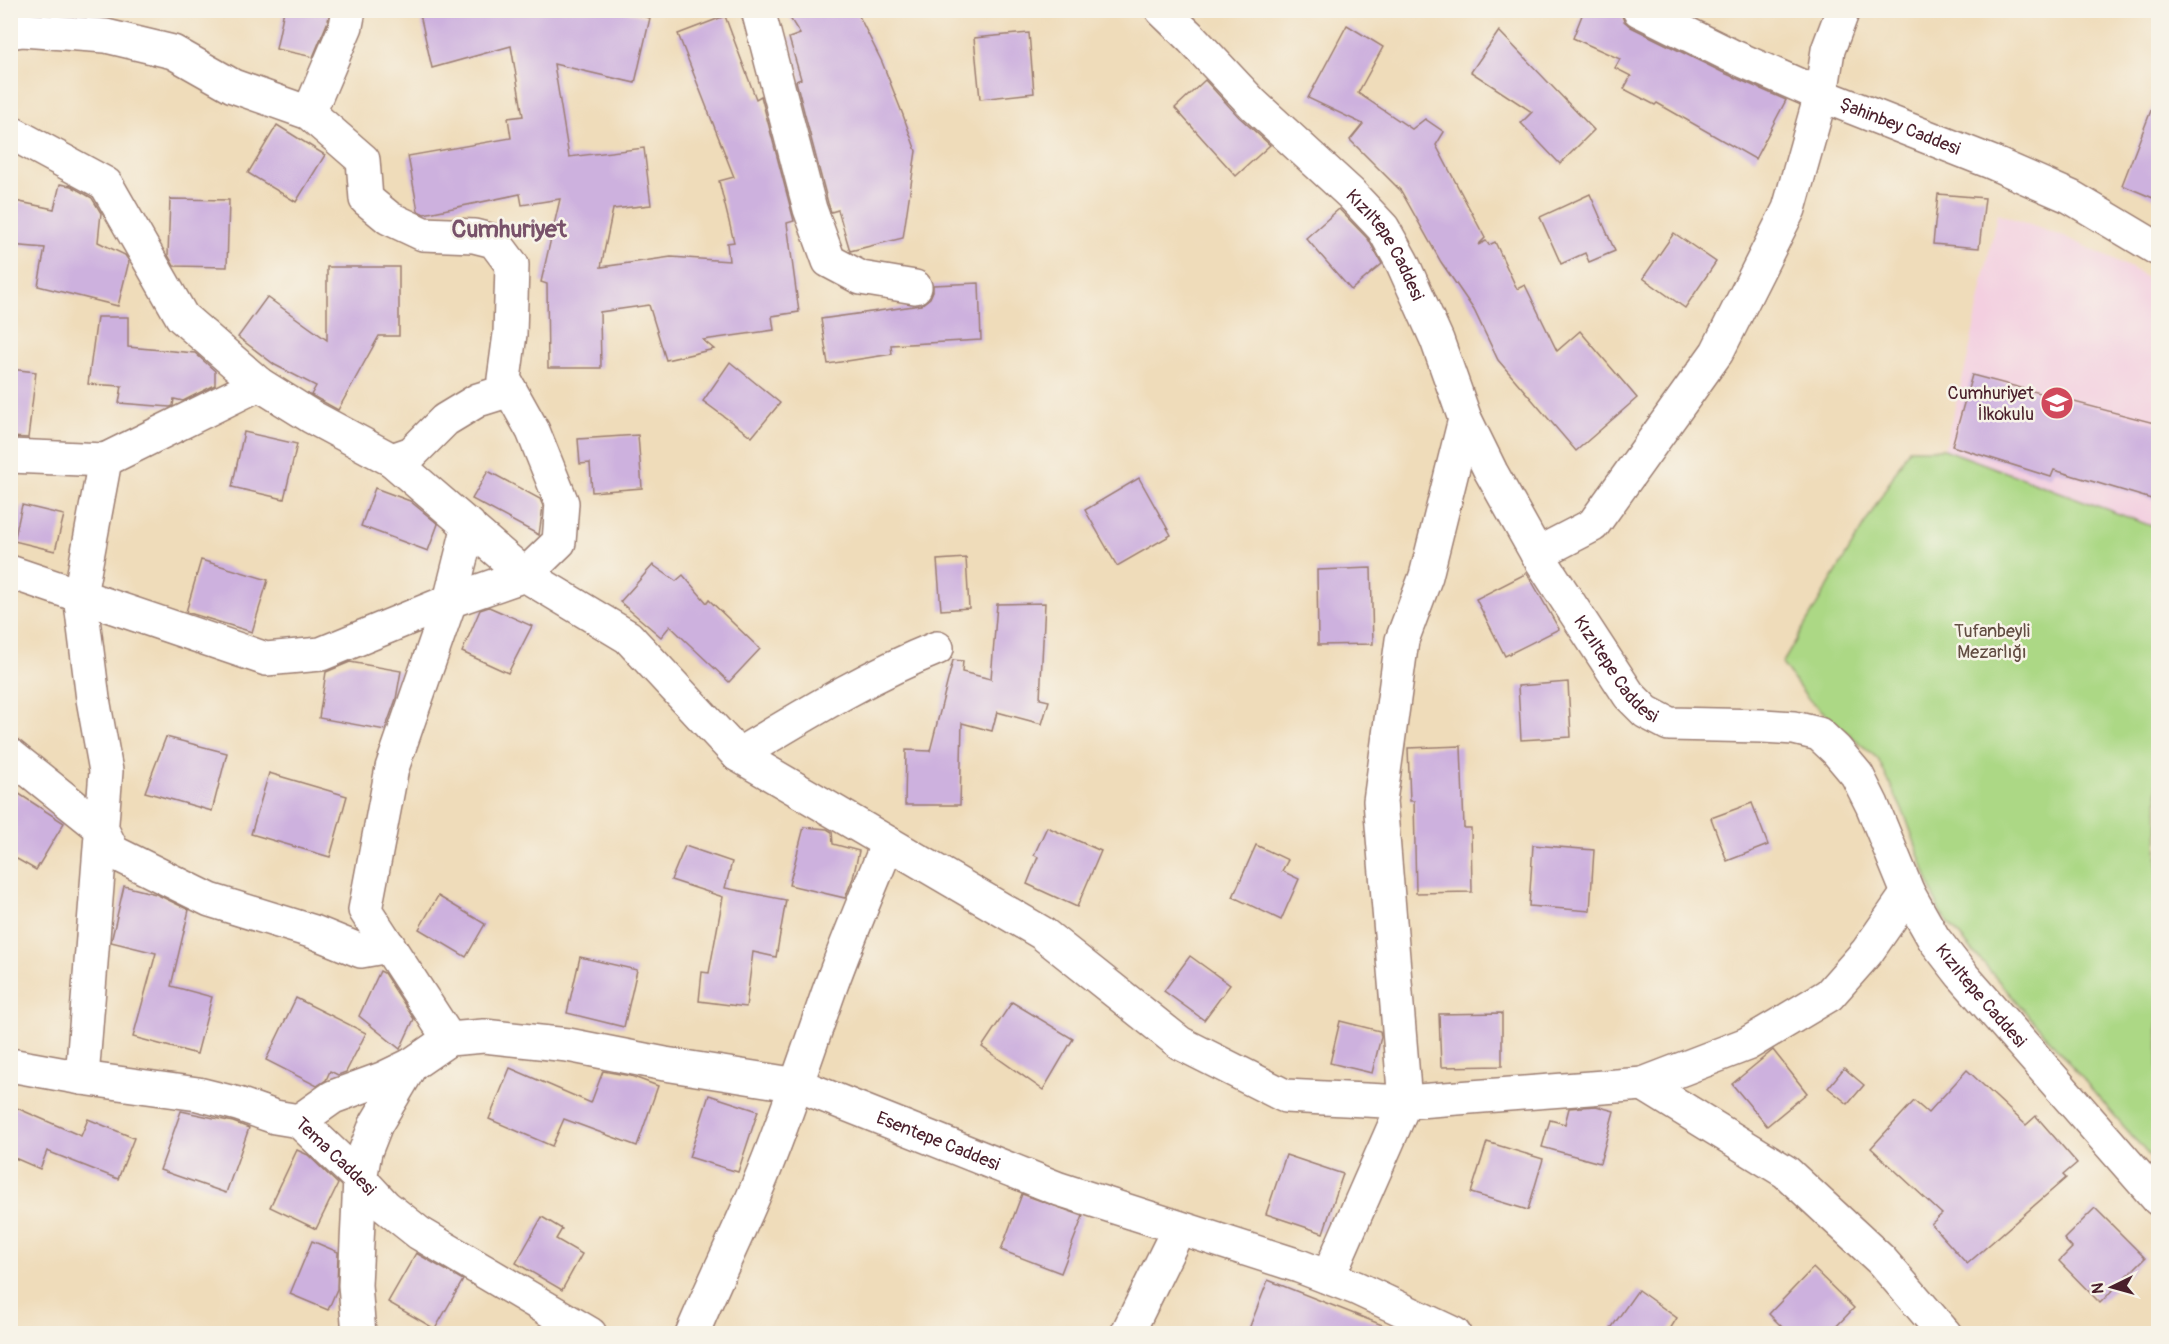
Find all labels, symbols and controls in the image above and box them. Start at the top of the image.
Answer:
street label: Şahinbey Caddesi [1837,92,1964,160]
street label: Kızıltepe Caddesi [1341,184,1429,304]
district label: Cumhuriyet [451,215,568,244]
place label: Cumhuriyet İlkokulu [1948,382,2035,426]
school or university icon: Cumhuriyet İlkokulu [2039,385,2075,421]
street label: Kızıltepe Caddesi [1569,611,1662,728]
park label: Tufanbeyli Mezarlığı [1954,620,2030,664]
street label: Kızıltepe Caddesi [1930,939,2032,1052]
street label: Esentepe Caddesi [873,1106,1003,1176]
street label: Tema Caddesi [291,1112,381,1200]
north arrow [2082,1257,2142,1317]
text: N [2088,1282,2108,1294]

